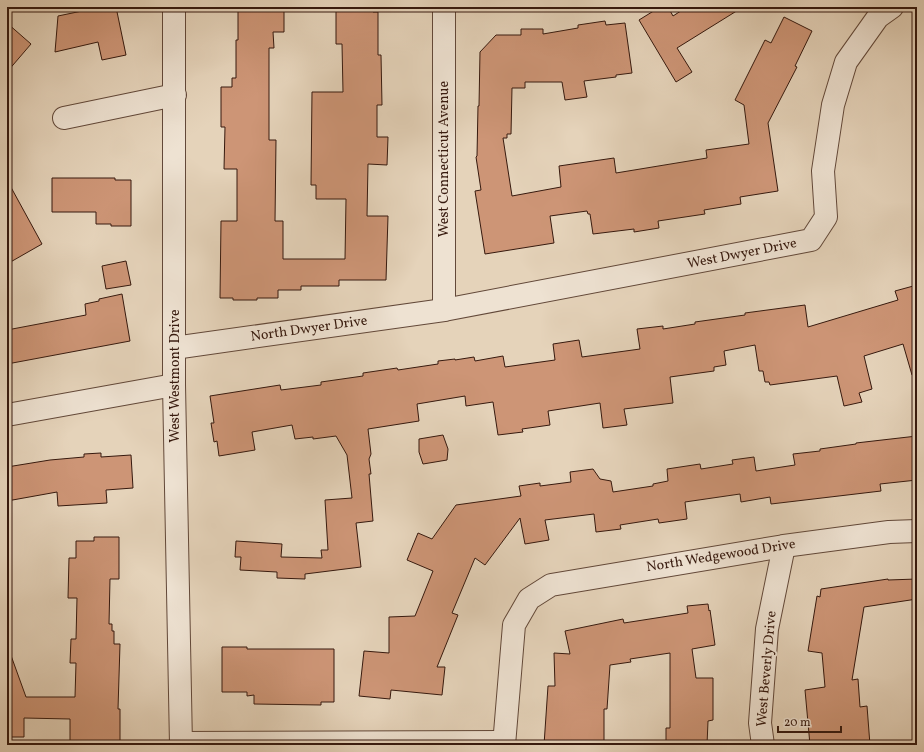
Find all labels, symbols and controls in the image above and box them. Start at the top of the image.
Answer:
street label: West Connecticut Avenue [435,81,454,237]
street label: West Dwyer Drive [686,234,799,274]
street label: West Westmont Drive [166,309,185,443]
street label: North Dwyer Drive [249,311,369,347]
street label: North Wedgewood Drive [645,535,797,577]
street label: West Beverly Drive [752,610,782,728]
scale bar [778,708,841,734]
text: 20 m [784,715,811,731]

